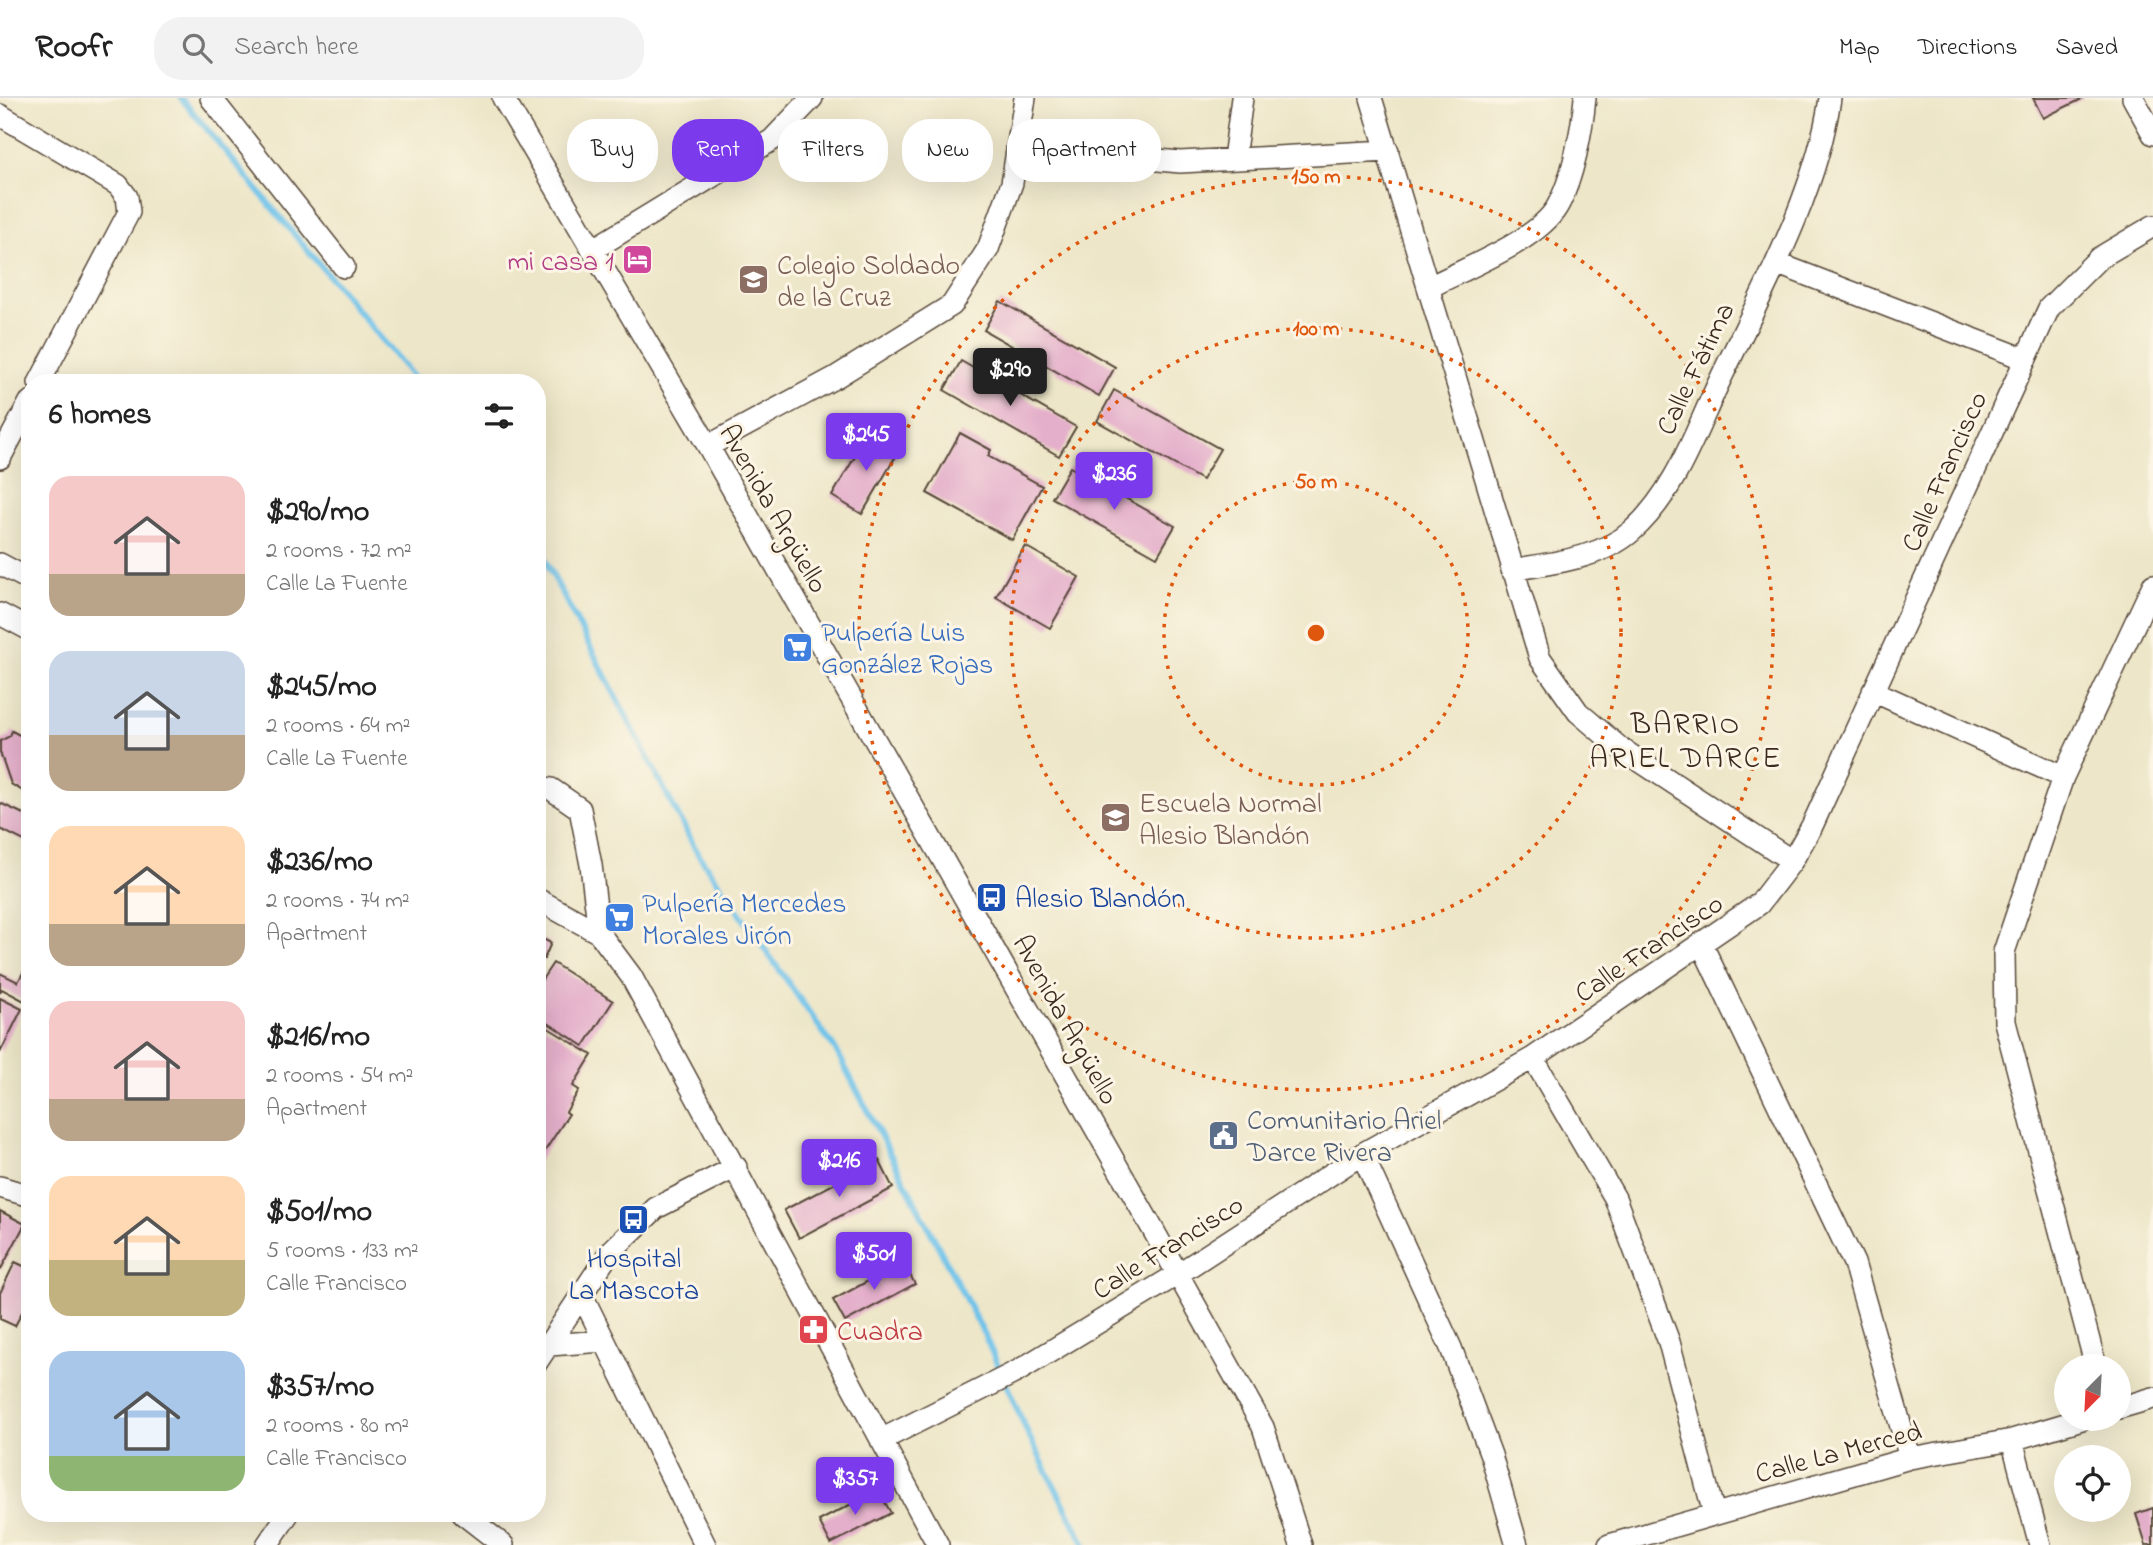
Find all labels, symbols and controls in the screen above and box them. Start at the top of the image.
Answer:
search box [154,17,644,80]
text: Roofr [35,24,112,72]
icon: search [178,29,216,67]
text: Search here [234,29,359,67]
text: Map [1839,31,1880,66]
text: Directions [1918,31,2017,66]
text: Saved [2055,31,2118,66]
chip: Buy [567,119,658,182]
chip: Rent [672,119,764,182]
chip: Filters [778,119,888,182]
chip: New [902,119,993,182]
chip: Apartment [1007,119,1161,182]
text: 150 m [1291,163,1341,193]
place label: mi casa 1 [507,243,614,284]
hotel icon: mi casa 1 [620,243,654,277]
place label: Colegio Soldado de la Cruz [777,247,960,320]
school or university icon: Colegio Soldado de la Cruz [737,263,771,297]
street label: Calle Fátima [1647,296,1747,443]
text: 100 m [1293,315,1339,345]
pin: $290 [969,348,1051,408]
text: $290 [989,354,1031,387]
street label: Calle Francisco [1893,386,2000,559]
text: 6 homes [49,394,152,438]
icon: filters [480,397,518,435]
pin: $245 [825,414,907,473]
street label: Avenida Argüello [707,418,837,602]
text: $245 [842,419,890,452]
pin: $236 [1073,452,1155,512]
text: $236 [1092,458,1136,491]
text: 50 m [1295,468,1337,498]
text: $290/mo [266,491,369,535]
icon: home [105,504,189,588]
text: 2 rooms · 72 m² [266,535,412,568]
text: Calle La Fuente [266,568,408,601]
place label: Pulpería Luis González Rojas [821,614,993,687]
centre of rings [1304,621,1328,645]
supermarket icon: Pulpería Luis González Rojas [781,630,815,664]
text: $245/mo [266,666,377,710]
icon: home [105,679,189,763]
district label: BARRIO ARIEL DARCE [1590,704,1782,782]
text: 2 rooms · 64 m² [266,710,410,743]
text: Calle La Fuente [266,743,408,776]
place label: Escuela Normal Alesio Blandón [1139,785,1322,858]
school or university icon: Escuela Normal Alesio Blandón [1099,801,1133,835]
text: $236/mo [266,841,373,885]
icon: home [105,854,189,938]
bus stop icon: Alesio Blandón [975,880,1009,914]
place label: Alesio Blandón [1015,880,1185,921]
text: 2 rooms · 74 m² [266,885,410,918]
place label: Pulpería Mercedes Morales Jirón [642,885,847,958]
street label: Calle Francisco [1567,885,1733,1015]
supermarket icon: Pulpería Mercedes Morales Jirón [602,901,636,935]
text: Apartment [266,918,367,951]
street label: Avenida Argüello [1000,928,1128,1113]
text: $216/mo [266,1016,370,1060]
icon: home [105,1029,189,1113]
text: 2 rooms · 54 m² [266,1060,413,1093]
text: Apartment [266,1093,367,1126]
place label: Comunitario Ariel Darce Rivera [1246,1102,1441,1175]
public building icon: Comunitario Ariel Darce Rivera [1207,1118,1241,1152]
pin: $216 [798,1140,880,1199]
text: $216 [818,1145,860,1178]
street label: Calle Francisco [1085,1186,1253,1312]
text: $501/mo [266,1191,372,1235]
bus stop icon: Hospital La Mascota [617,1203,651,1237]
icon: home [105,1204,189,1288]
pin: $501 [833,1232,915,1292]
text: 5 rooms · 133 m² [266,1235,419,1268]
text: $501 [852,1238,896,1271]
place label: Hospital La Mascota [569,1240,699,1313]
text: Calle Francisco [266,1268,407,1301]
pharmacy icon: Cuadra [797,1313,831,1347]
place label: Cuadra [837,1313,923,1354]
north arrow [2054,1354,2132,1432]
map controls [2054,1354,2131,1522]
text: $357/mo [266,1366,374,1410]
icon: home [105,1379,189,1463]
text: 2 rooms · 80 m² [266,1410,409,1443]
street label: Calle La Merced [1751,1412,1927,1496]
text: Calle Francisco [266,1443,407,1476]
button: locate [2054,1445,2131,1522]
pin: $357 [814,1458,896,1517]
text: $357 [832,1463,878,1496]

